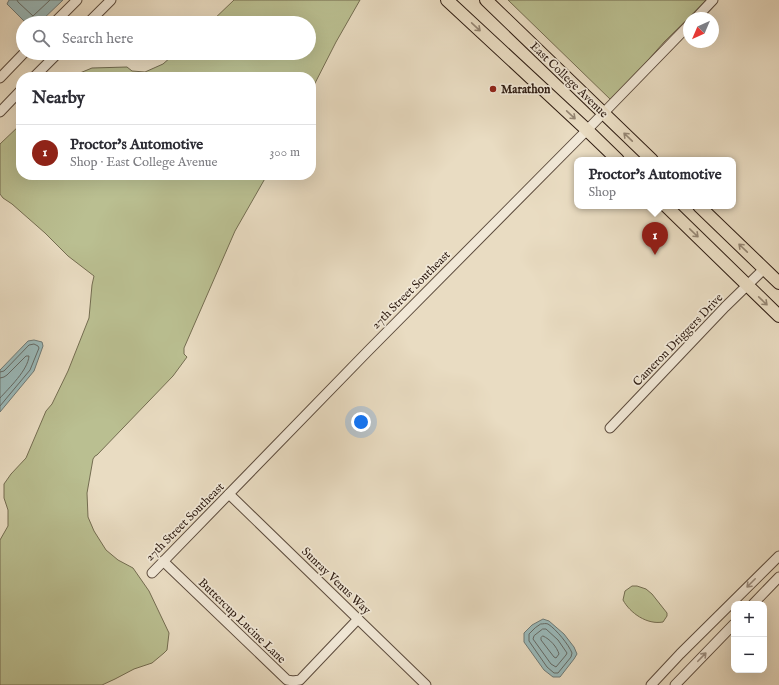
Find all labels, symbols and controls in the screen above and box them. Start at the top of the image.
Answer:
north arrow [683,12,719,48]
search box [16,16,316,60]
one-way arrow [471,22,481,31]
icon: search [30,27,52,49]
text: Search here [62,29,133,48]
street label: East College Avenue [527,39,612,121]
place label: Marathon [501,82,551,97]
marker: Marathon [488,84,498,94]
text: Nearby [32,88,85,109]
one-way arrow [566,110,576,120]
one-way arrow [623,132,633,141]
text: Proctor's Automotive [70,135,203,154]
text: 1 [43,144,47,161]
text: 300 m [269,144,300,161]
text: Shop · East College Avenue [70,154,217,171]
popup [574,157,736,209]
text: Proctor's Automotive [588,165,722,184]
text: Shop [588,184,616,201]
pin: 1 [642,222,668,255]
one-way arrow [689,228,699,238]
one-way arrow [738,243,748,253]
street label: 27th Street Southeast [369,248,453,332]
street label: Cameron Driggers Drive [630,290,727,390]
one-way arrow [758,296,768,306]
your location [351,412,371,432]
street label: 27th Street Southeast [143,480,227,564]
street label: Sunray Venus Way [298,544,374,618]
street label: Buttercup Lucine Lane [194,575,289,668]
one-way arrow [746,578,756,588]
map controls [731,601,767,673]
button: + [731,601,767,637]
button: − [731,637,767,673]
one-way arrow [697,652,707,662]

